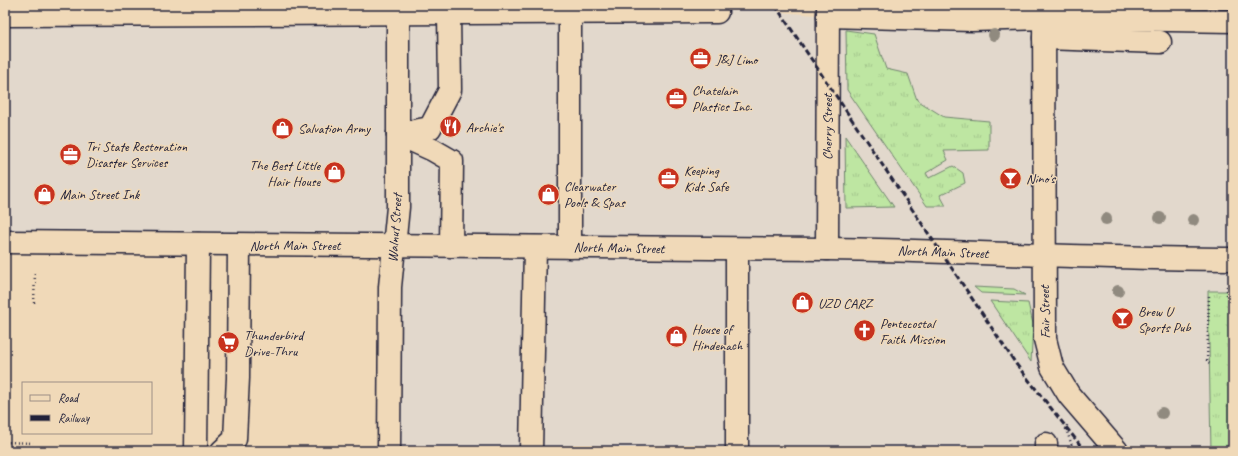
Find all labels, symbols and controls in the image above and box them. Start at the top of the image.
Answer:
office icon: J&J Limo [688,46,714,72]
place label: J&J Limo [715,51,759,68]
place label: Chatelain Plastics Inc. [692,82,752,115]
office icon: Chatelain Plastics Inc. [664,85,690,111]
street label: Cherry Street [819,93,836,160]
restaurant icon: Archie's [437,114,463,140]
shop icon: Salvation Army [269,115,295,141]
place label: Archie's [466,119,504,136]
place label: Salvation Army [298,120,371,137]
place label: Tri State Restoration Disaster Services [86,138,188,171]
office icon: Tri State Restoration Disaster Services [58,141,84,167]
place label: The Best Little Hair House [250,157,321,190]
shop icon: The Best Little Hair House [322,160,348,186]
place label: Keeping Kids Safe [684,162,730,195]
office icon: Keeping Kids Safe [656,165,682,191]
bar icon: Nino's [997,165,1023,191]
place label: Nino's [1026,170,1056,187]
place label: Clearwater Pools & Spas [564,178,626,211]
shop icon: Main Street Ink [31,181,57,207]
shop icon: Clearwater Pools & Spas [535,181,561,207]
place label: Main Street Ink [60,186,140,203]
street label: Walnut Street [384,191,406,263]
street label: North Main Street [250,237,342,254]
street label: North Main Street [574,239,666,257]
street label: North Main Street [897,242,990,262]
street label: Fair Street [1036,284,1054,339]
shop icon: UZD CARZ [790,290,816,316]
place label: UZD CARZ [818,295,875,312]
place label: Brew U Sports Pub [1138,303,1191,336]
bar icon: Brew U Sports Pub [1109,306,1135,332]
place label: Pentecostal Faith Mission [880,315,946,348]
church icon: Pentecostal Faith Mission [852,318,878,344]
place label: House of Hindenach [692,321,743,354]
shop icon: House of Hindenach [664,324,690,350]
place label: Thunderbird Drive-Thru [244,327,306,360]
supermarket icon: Thunderbird Drive-Thru [215,330,241,356]
legend [22,382,152,434]
text: Road [58,390,80,406]
text: Railway [58,410,90,426]

